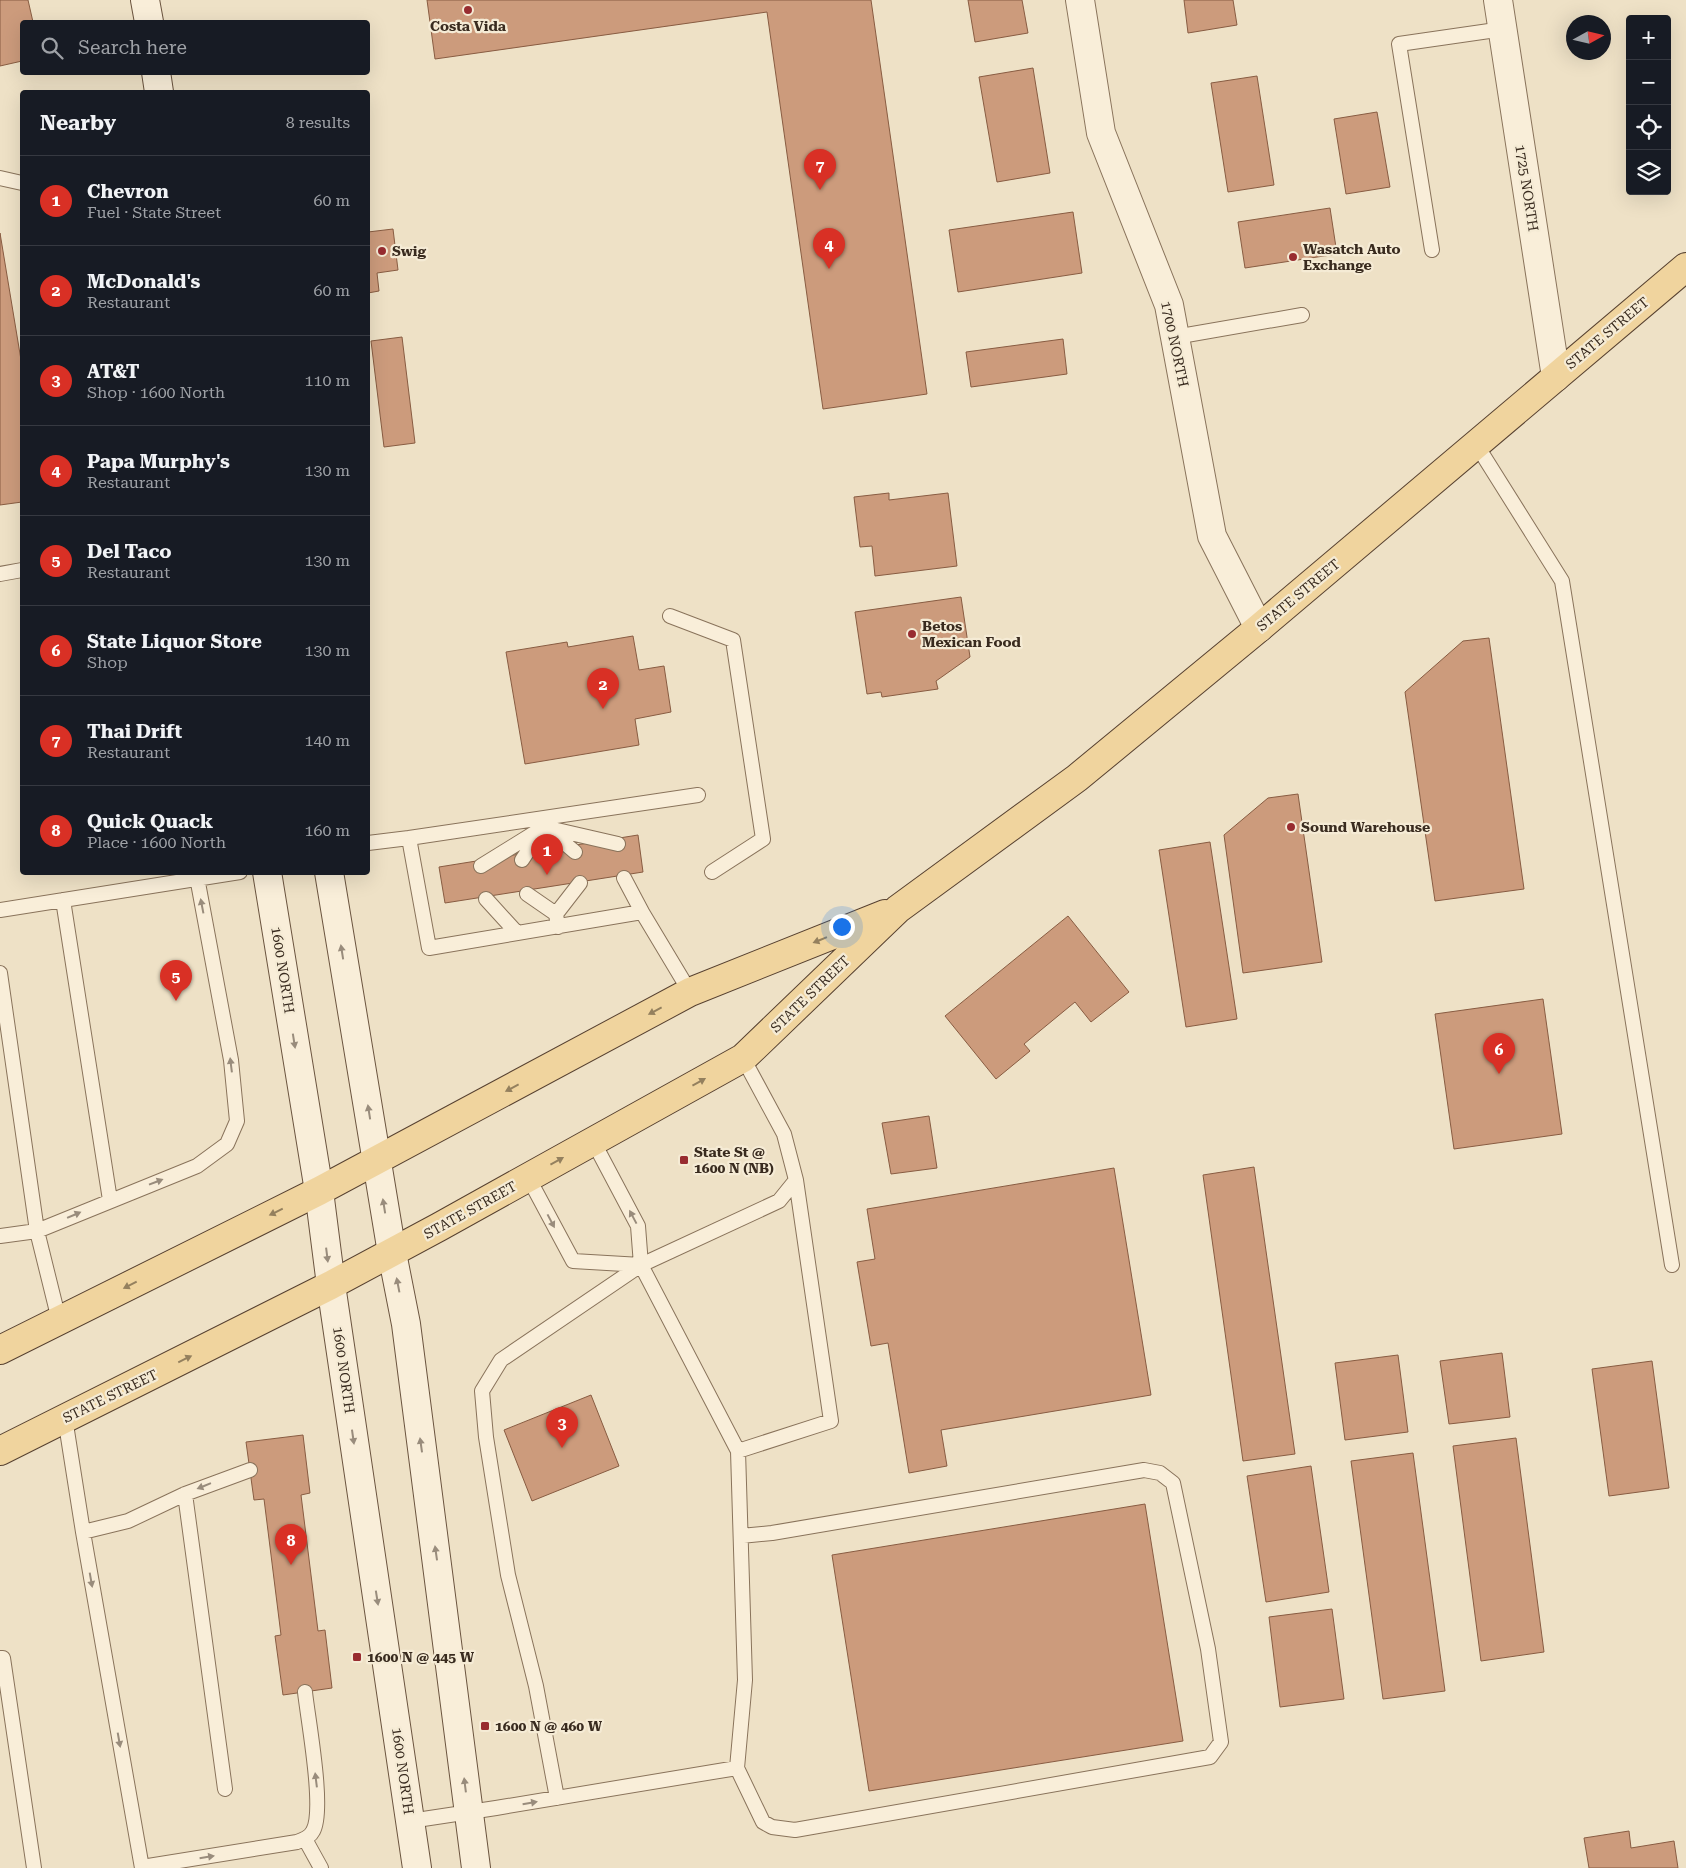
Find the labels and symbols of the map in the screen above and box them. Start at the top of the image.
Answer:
marker: Costa Vida [462,4,474,16]
north arrow [1566,15,1611,60]
place label: Costa Vida [430,18,507,34]
street label: 1725 NORTH [1512,143,1542,233]
pin: 7 [804,149,836,190]
pin: 4 [813,228,845,269]
place label: Wasatch Auto Exchange [1303,241,1401,273]
place label: Swig [392,243,426,259]
marker: Swig [376,245,388,257]
marker: Wasatch Auto Exchange [1287,251,1299,263]
street label: STATE STREET [1562,294,1652,372]
street label: 1700 NORTH [1158,299,1192,389]
street label: STATE STREET [1253,556,1343,634]
place label: Betos Mexican Food [922,618,1021,650]
marker: Betos Mexican Food [906,628,918,640]
pin: 2 [587,668,619,709]
place label: Sound Warehouse [1301,819,1430,835]
marker: Sound Warehouse [1285,821,1297,833]
pin: 1 [531,834,563,875]
one-way arrow [197,897,205,913]
your location [829,914,855,940]
street label: 1600 NORTH [268,925,298,1015]
one-way arrow [813,937,828,944]
one-way arrow [338,943,346,959]
street label: STATE STREET [767,952,853,1036]
pin: 5 [160,960,192,1001]
one-way arrow [648,1007,663,1015]
pin: 6 [1483,1033,1515,1074]
one-way arrow [291,1034,299,1050]
one-way arrow [227,1057,235,1073]
one-way arrow [693,1078,706,1087]
one-way arrow [505,1084,519,1092]
one-way arrow [365,1104,373,1120]
place label: State St @ 1600 N (NB) [694,1144,774,1176]
marker: State St @ 1600 N (NB) [678,1154,690,1166]
one-way arrow [551,1157,564,1166]
one-way arrow [149,1178,164,1186]
street label: STATE STREET [421,1178,519,1242]
one-way arrow [380,1198,388,1214]
one-way arrow [268,1208,283,1216]
one-way arrow [629,1210,638,1224]
one-way arrow [67,1211,81,1219]
one-way arrow [547,1213,555,1228]
one-way arrow [323,1248,331,1264]
one-way arrow [394,1277,402,1292]
one-way arrow [123,1281,137,1289]
street label: 1600 NORTH [330,1325,358,1415]
one-way arrow [177,1355,192,1363]
street label: STATE STREET [60,1366,160,1426]
pin: 3 [546,1407,578,1448]
one-way arrow [350,1430,358,1446]
one-way arrow [417,1437,425,1453]
one-way arrow [196,1483,211,1491]
pin: 8 [275,1524,307,1565]
one-way arrow [431,1545,439,1561]
one-way arrow [88,1572,96,1588]
one-way arrow [374,1590,382,1606]
place label: 1600 N @ 445 W [367,1649,475,1665]
marker: 1600 N @ 445 W [351,1651,363,1663]
place label: 1600 N @ 460 W [495,1718,603,1734]
marker: 1600 N @ 460 W [479,1720,491,1732]
street label: 1600 NORTH [389,1726,417,1816]
one-way arrow [116,1732,124,1748]
one-way arrow [312,1772,320,1788]
one-way arrow [461,1777,469,1793]
one-way arrow [523,1798,539,1806]
one-way arrow [199,1852,215,1860]

